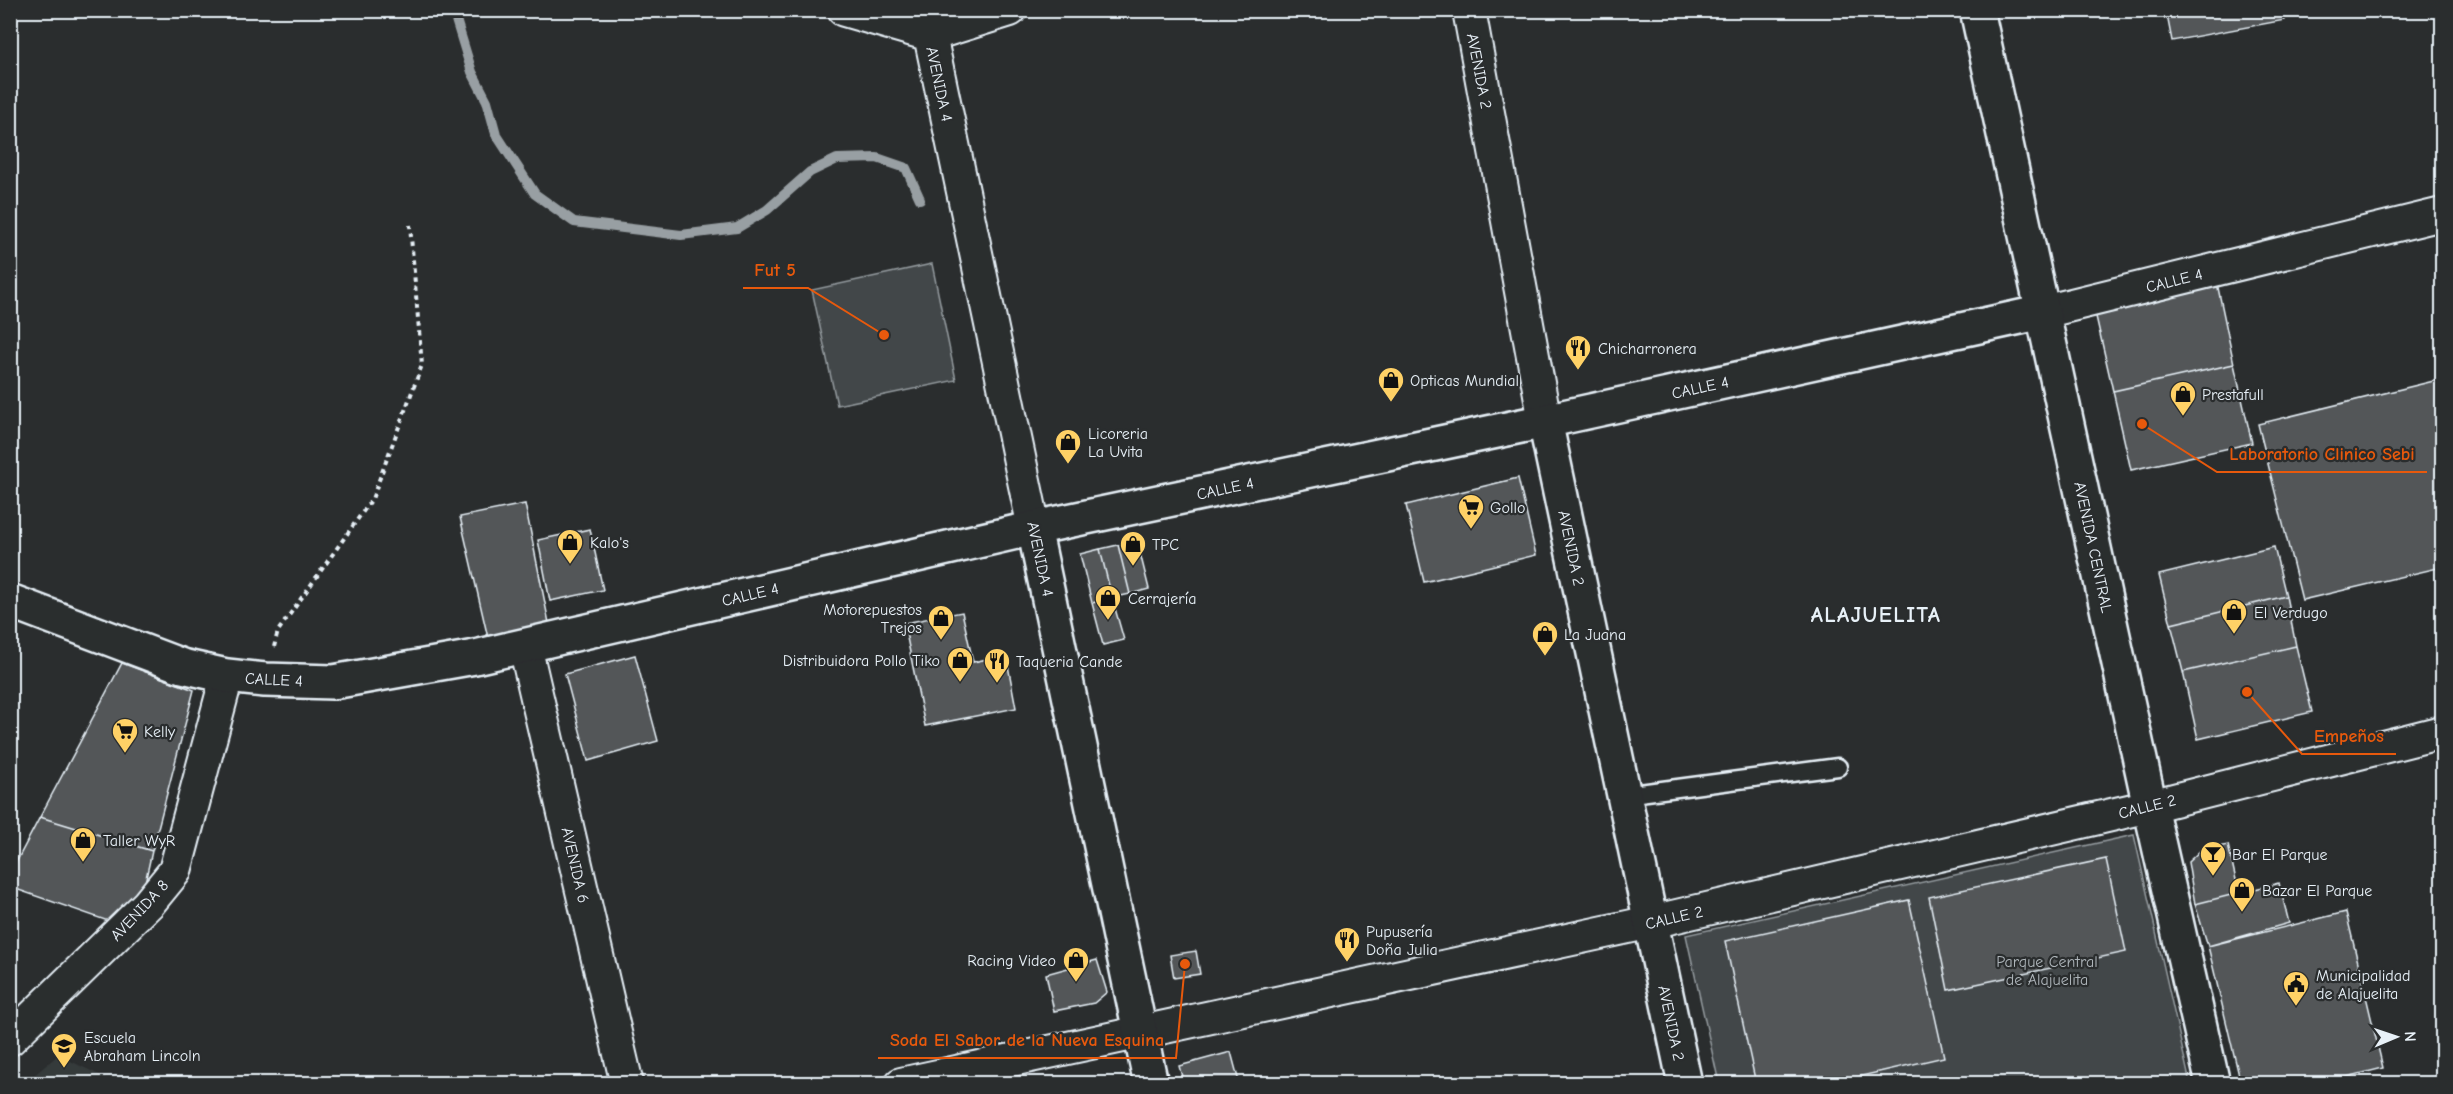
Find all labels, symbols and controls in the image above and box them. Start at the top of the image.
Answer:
street label: AVENIDA 2 [1463,32,1495,111]
street label: AVENIDA 4 [922,45,956,123]
callout: Fut 5 [743,252,808,288]
text: Fut 5 [754,260,796,281]
street label: CALLE 4 [2144,265,2204,297]
restaurant icon: Chicharronera [1563,333,1593,371]
place label: Chicharronera [1598,340,1697,358]
shop icon: Opticas Mundial [1376,365,1406,403]
place label: Opticas Mundial [1410,372,1519,390]
street label: CALLE 4 [1670,373,1730,403]
shop icon: Prestafull [2168,379,2198,417]
place label: Prestafull [2202,386,2264,404]
place label: Licoreria La Uvita [1088,425,1148,461]
shop icon: Licoreria La Uvita [1053,427,1083,465]
callout: Laboratorio Clinico Sebi [2217,436,2427,472]
text: Laboratorio Clinico Sebi [2229,444,2415,465]
street label: CALLE 4 [1195,474,1255,504]
street label: AVENIDA CENTRAL [2070,480,2116,614]
supermarket icon: Gollo [1456,492,1486,530]
place label: Gollo [1490,499,1525,517]
street label: AVENIDA 2 [1554,509,1588,588]
street label: AVENIDA 4 [1023,520,1057,598]
shop icon: Kalo's [555,527,585,565]
shop icon: TPC [1118,529,1148,567]
place label: Kalo's [590,534,629,552]
place label: TPC [1152,536,1179,554]
street label: CALLE 4 [720,580,780,610]
shop icon: Cerrajería [1093,583,1123,621]
place label: Cerrajería [1128,590,1197,608]
shop icon: El Verdugo [2219,597,2249,635]
place label: Motorepuestos Trejos [823,601,922,637]
district label: ALAJUELITA [1811,602,1941,628]
shop icon: Motorepuestos Trejos [926,603,956,641]
place label: El Verdugo [2254,604,2328,622]
shop icon: La Juana [1530,619,1560,657]
place label: La Juana [1564,626,1626,644]
shop icon: Distribuidora Pollo Tiko [945,645,975,683]
restaurant icon: Taqueria Cande [982,646,1012,684]
place label: Distribuidora Pollo Tiko [783,652,940,670]
place label: Taqueria Cande [1016,653,1123,671]
street label: CALLE 4 [245,669,303,691]
supermarket icon: Kelly [110,716,140,754]
callout: Empeños [2302,718,2396,754]
place label: Kelly [144,723,176,741]
text: Empeños [2314,726,2384,747]
street label: CALLE 2 [2117,791,2178,823]
shop icon: Taller WyR [68,825,98,863]
street label: AVENIDA 6 [558,826,592,905]
place label: Taller WyR [103,832,176,850]
bar icon: Bar El Parque [2198,839,2228,877]
place label: Bar El Parque [2232,846,2327,864]
shop icon: Bazar El Parque [2227,875,2257,913]
street label: AVENIDA 8 [107,877,172,945]
place label: Bazar El Parque [2262,882,2372,900]
street label: CALLE 2 [1644,903,1705,933]
place label: Pupusería Doña Julia [1366,923,1438,959]
restaurant icon: Pupusería Doña Julia [1332,925,1362,963]
shop icon: Racing Video [1061,945,1091,983]
place label: Racing Video [967,952,1056,970]
park label: Parque Central de Alajuelita [1996,953,2098,989]
place label: Municipalidad de Alajuelita [2316,967,2411,1003]
public building icon: Municipalidad de Alajuelita [2281,969,2311,1007]
street label: AVENIDA 2 [1654,984,1688,1063]
north arrow [2366,1007,2426,1067]
callout: Soda El Sabor de la Nueva Esquina [878,1022,1176,1058]
place label: Escuela Abraham Lincoln [84,1029,201,1065]
text: Soda El Sabor de la Nueva Esquina [890,1030,1164,1051]
school or university icon: Escuela Abraham Lincoln [49,1031,79,1069]
text: N [2401,1031,2419,1042]

